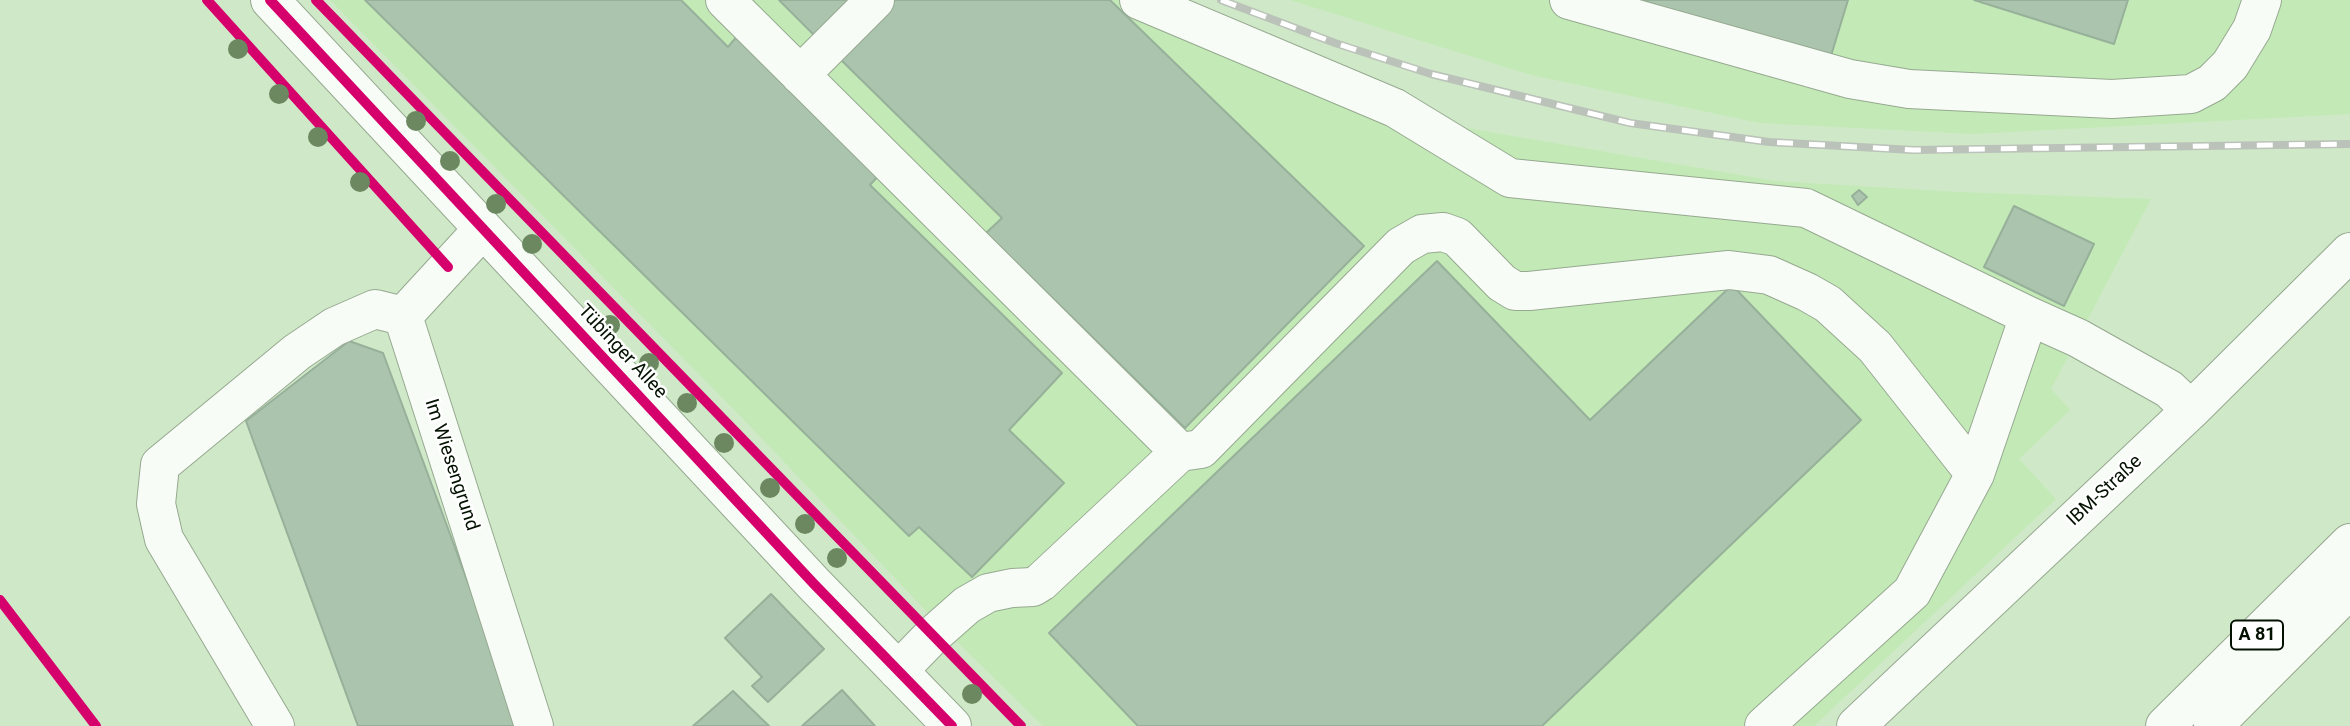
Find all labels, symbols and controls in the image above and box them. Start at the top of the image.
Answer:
street label: Tübinger Allee [573,300,671,404]
street label: Im Wiesengrund [419,396,483,534]
street label: IBM-Straße [2063,451,2147,531]
road number: A 81 [2231,620,2283,650]

